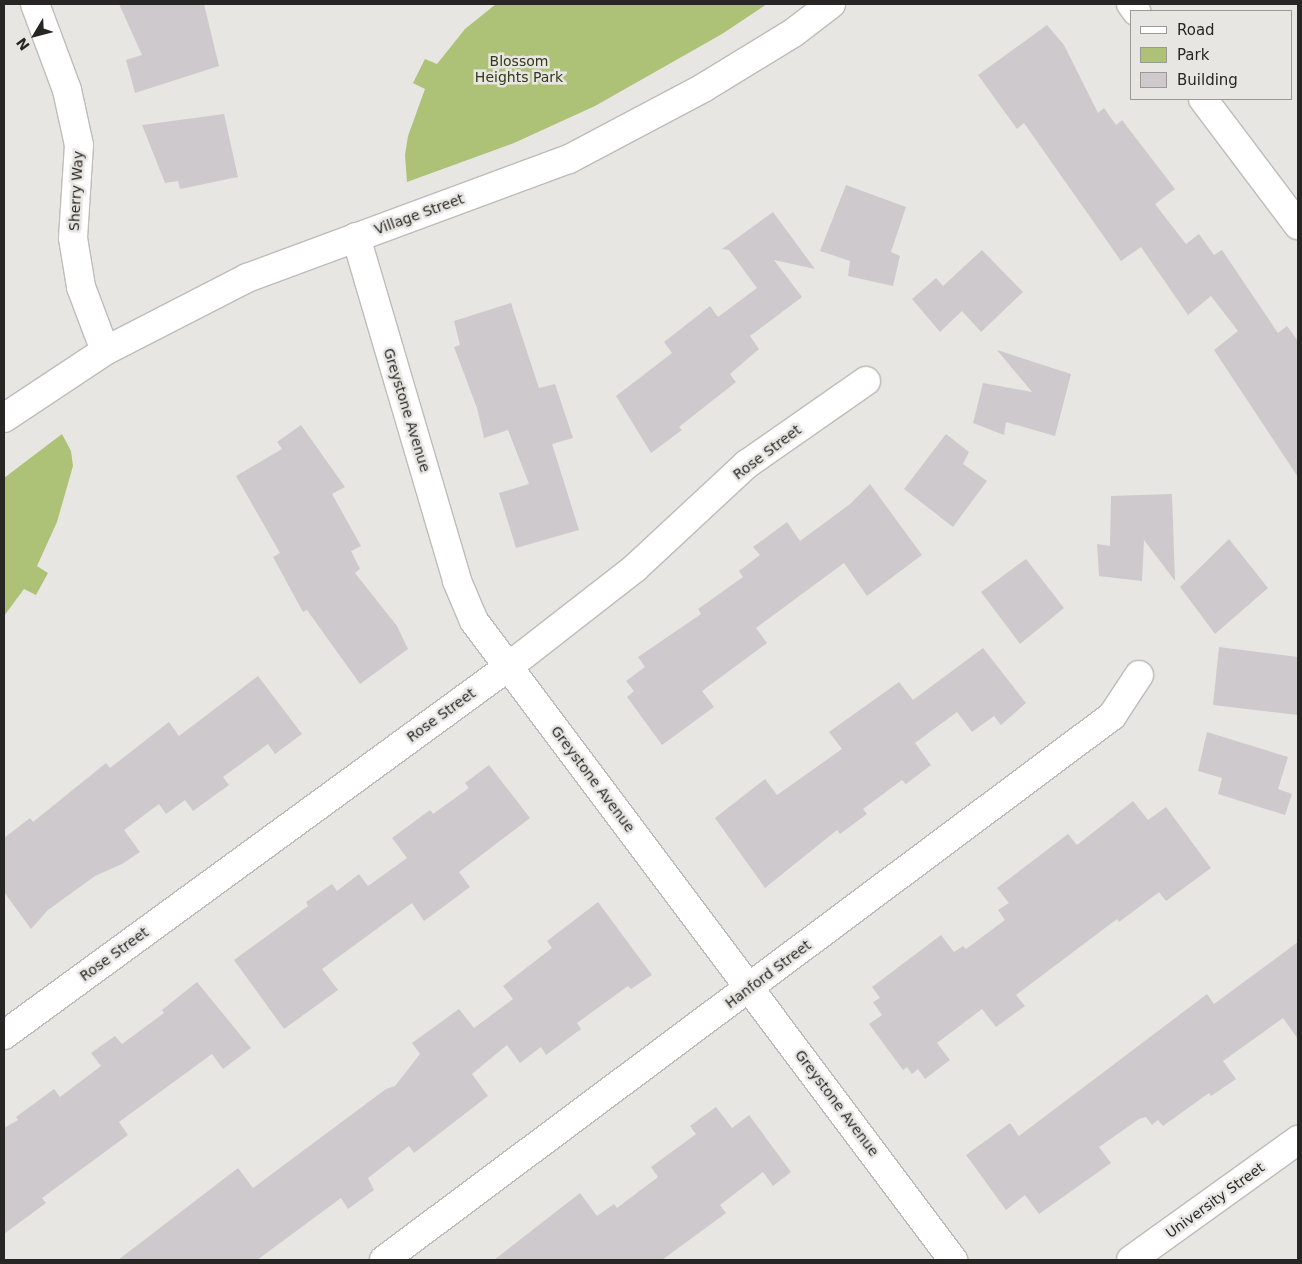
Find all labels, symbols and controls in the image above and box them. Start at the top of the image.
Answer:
north arrow [10,10,60,60]
legend [1130,10,1292,100]
text: Road [1177,21,1215,39]
text: N [13,35,33,54]
text: Park [1177,46,1209,64]
park label: Blossom Heights Park [475,53,563,85]
text: Building [1177,71,1238,89]
street label: Sherry Way [66,151,86,231]
street label: Village Street [372,190,466,238]
street label: Greystone Avenue [380,346,434,474]
street label: Rose Street [730,421,804,483]
street label: Rose Street [403,685,479,745]
street label: Greystone Avenue [548,723,638,835]
street label: Rose Street [76,924,152,984]
street label: Hanford Street [722,936,814,1012]
street label: Greystone Avenue [792,1047,882,1159]
street label: University Street [1162,1159,1268,1241]

